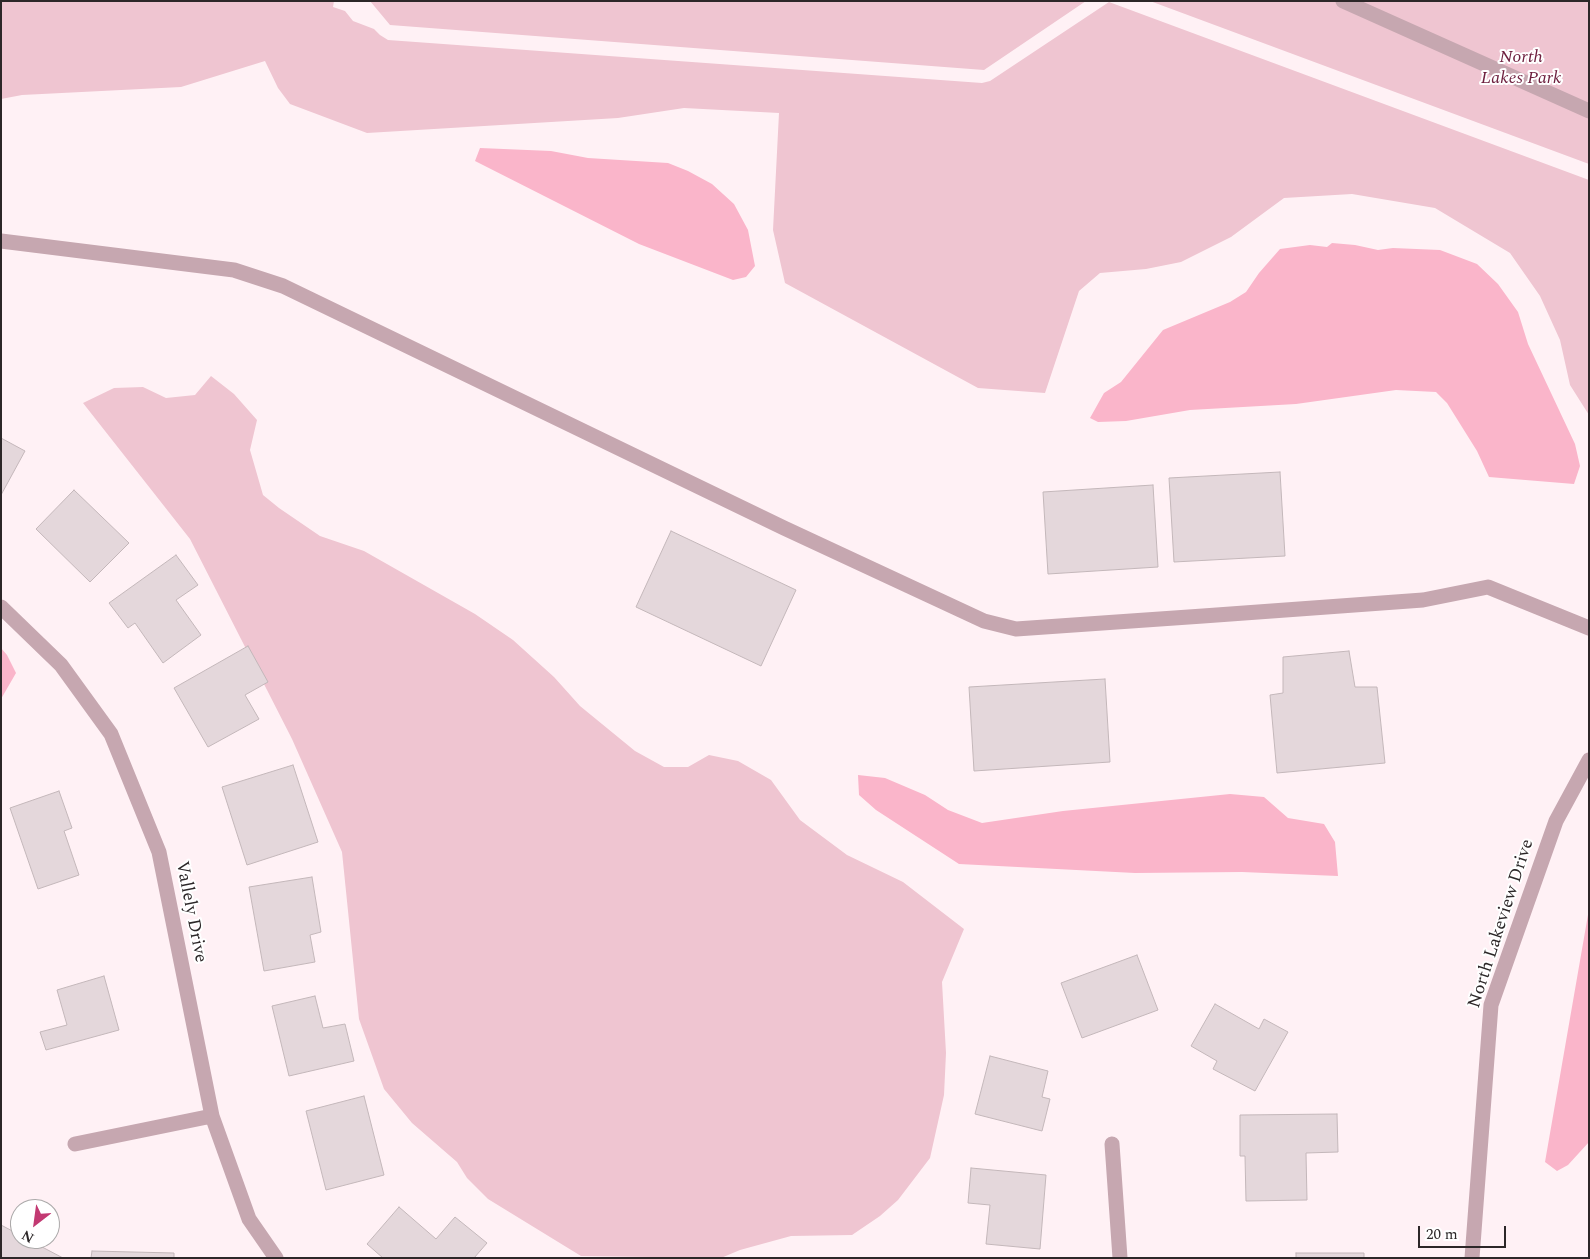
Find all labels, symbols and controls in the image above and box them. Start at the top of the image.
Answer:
park label: North Lakes Park [1481,47,1561,90]
street label: North Lakeview Drive [1465,837,1539,1011]
street label: Vallely Drive [170,859,210,965]
north arrow [10,1199,60,1249]
scale bar [1420,1216,1508,1248]
text: 20 m [1426,1223,1458,1246]
text: N [18,1225,38,1249]

